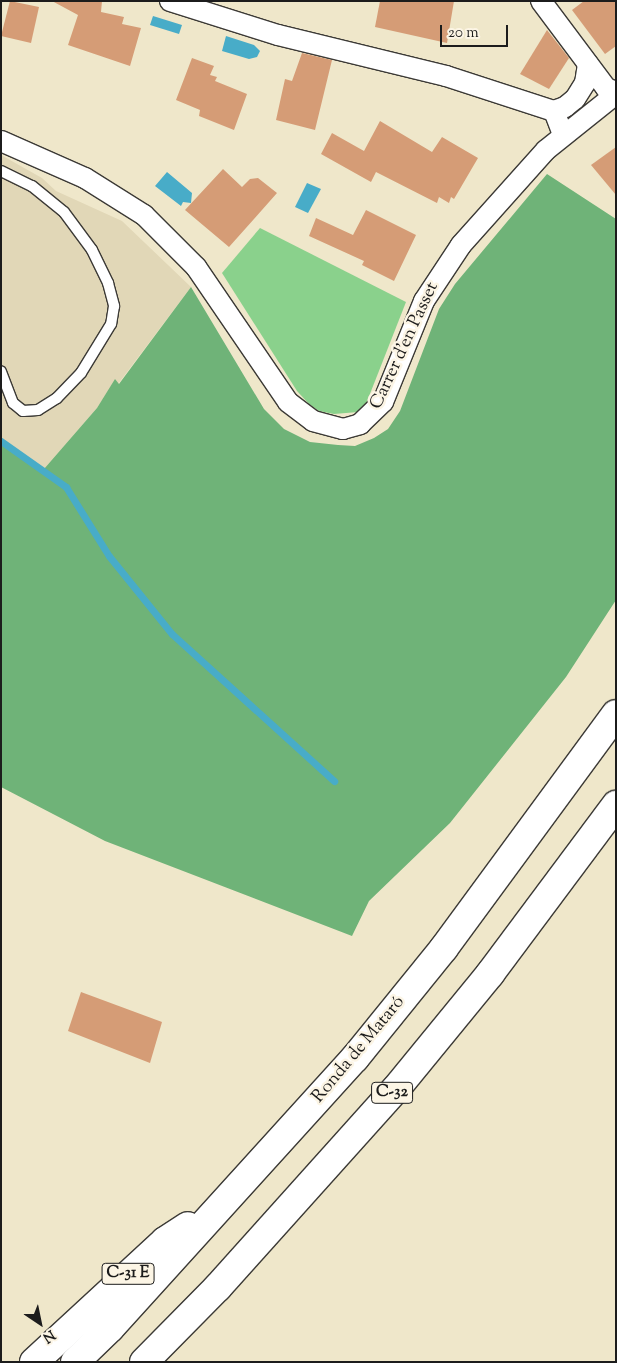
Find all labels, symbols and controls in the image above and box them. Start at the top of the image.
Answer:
scale bar [442,15,510,47]
text: 20 m [448,23,479,44]
street label: Carrer d'en Passet [366,279,444,413]
street label: Ronda de Mataró [308,992,410,1108]
road number: C-32 [371,1080,413,1106]
road number: C-31 E [100,1260,156,1288]
north arrow [15,1298,65,1348]
text: N [38,1324,59,1347]

